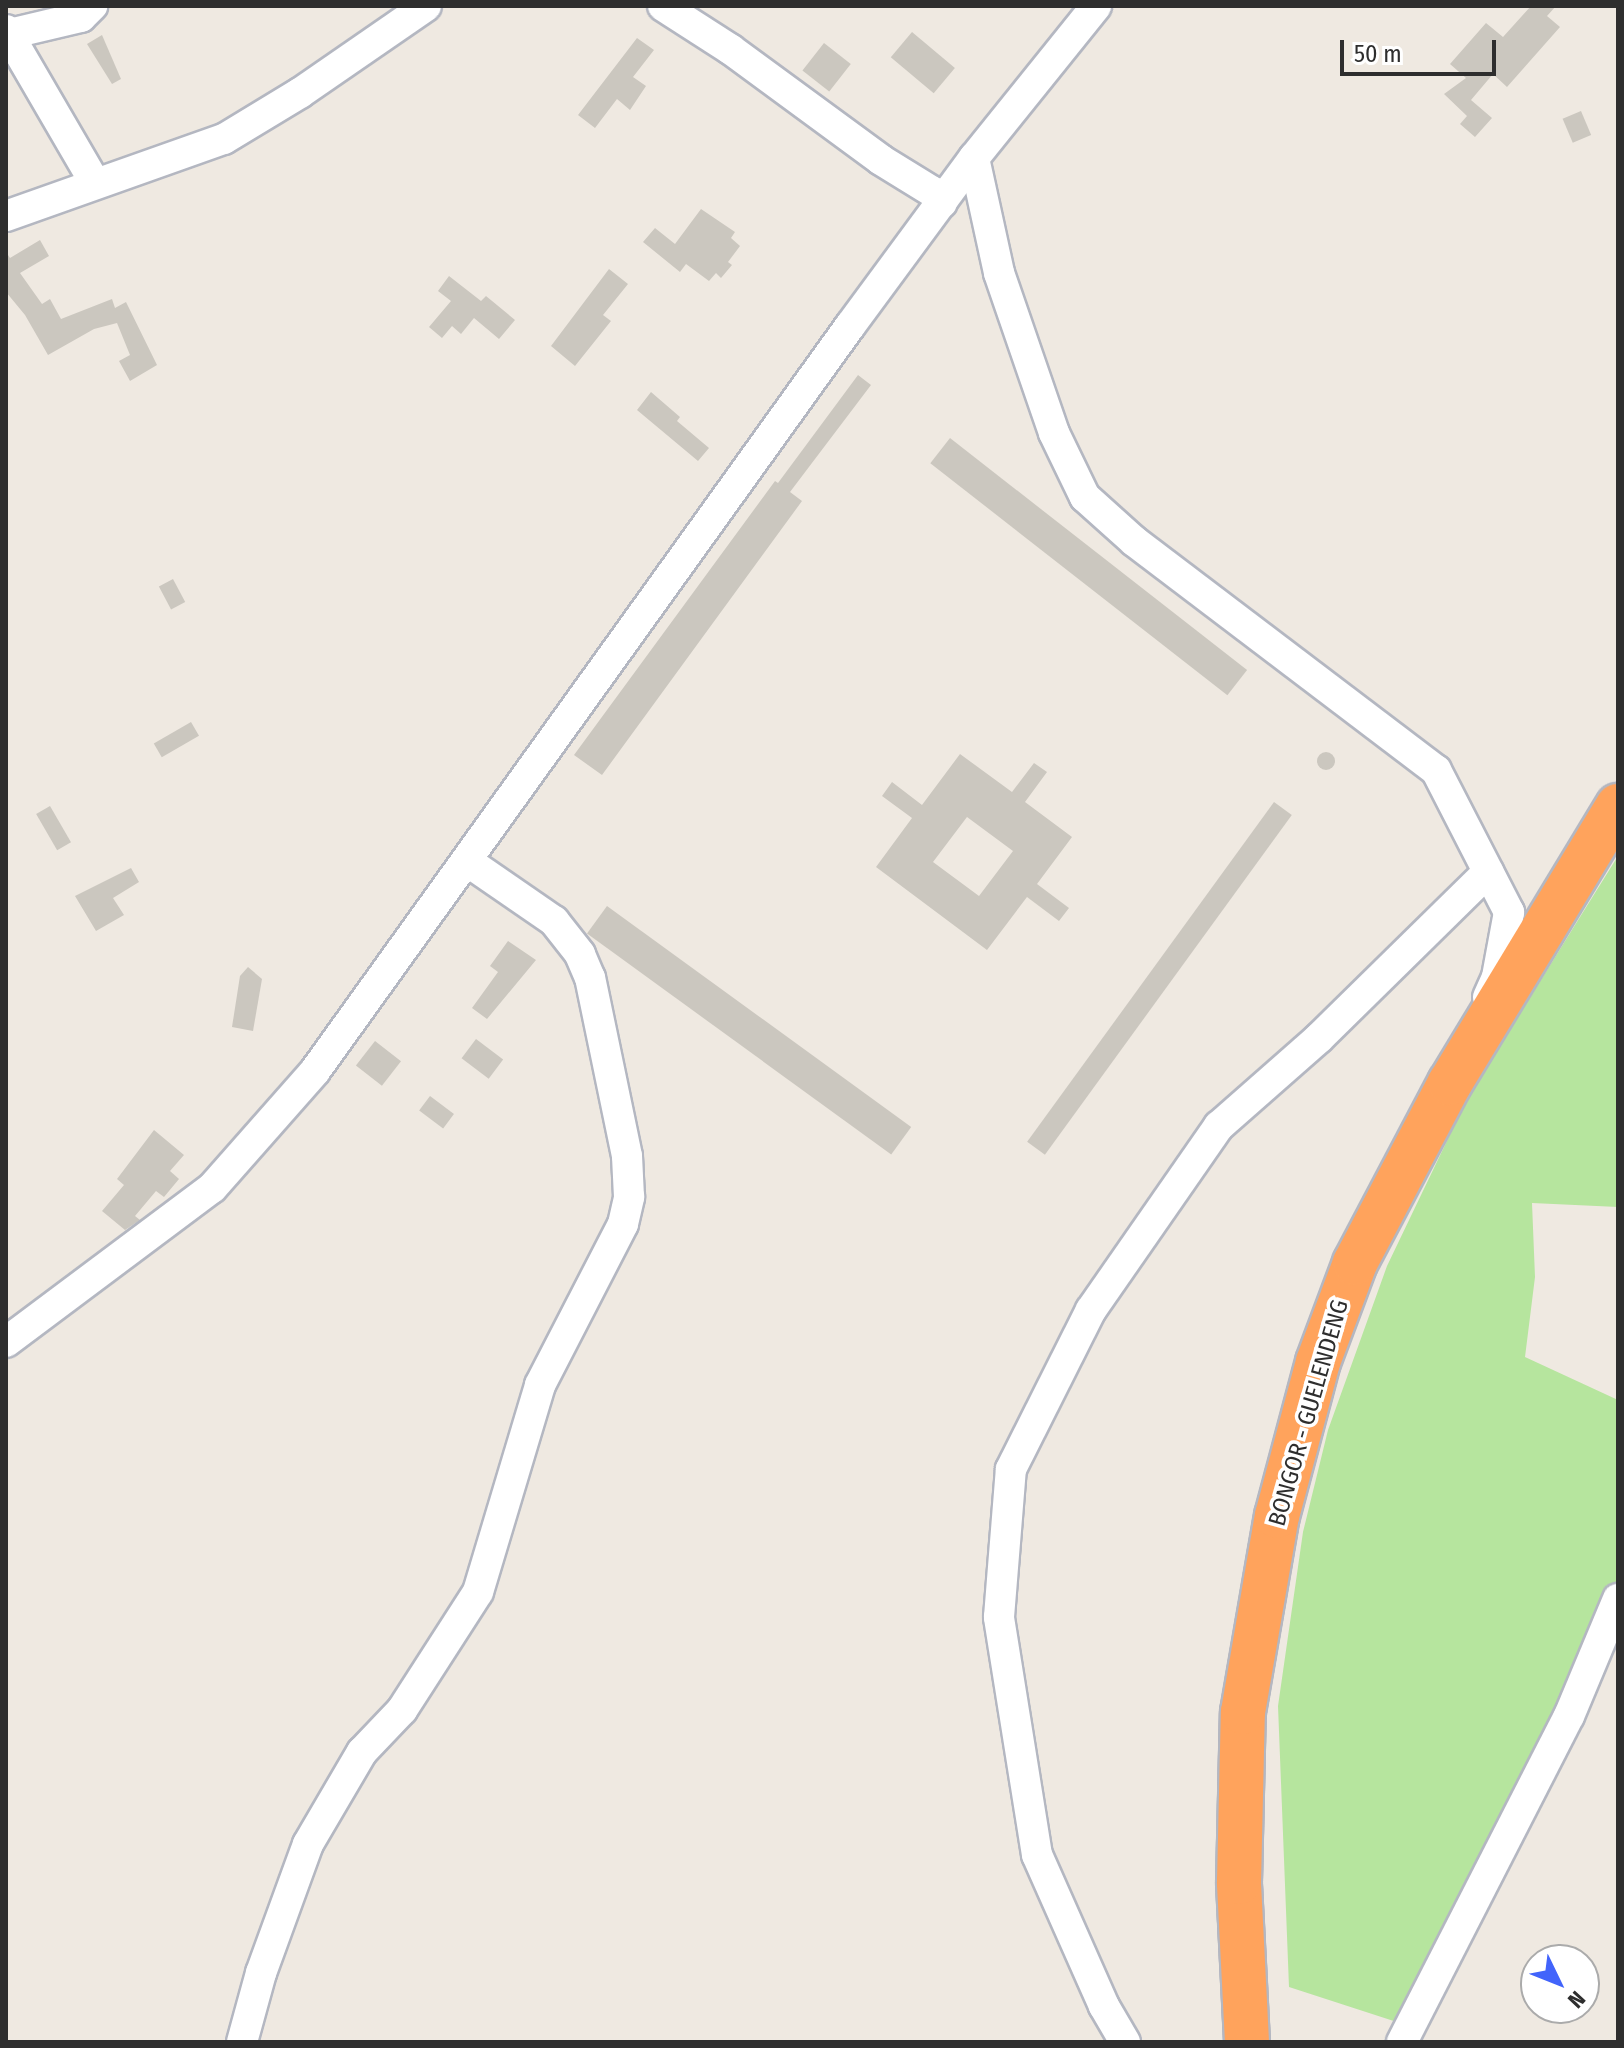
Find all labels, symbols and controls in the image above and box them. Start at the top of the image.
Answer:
scale bar [1344,24,1500,74]
text: 50 m [1354,40,1402,68]
street label: BONGOR - GUELENDENG [1263,1297,1355,1529]
north arrow [1520,1944,1600,2024]
text: N [1562,1985,1591,2013]

